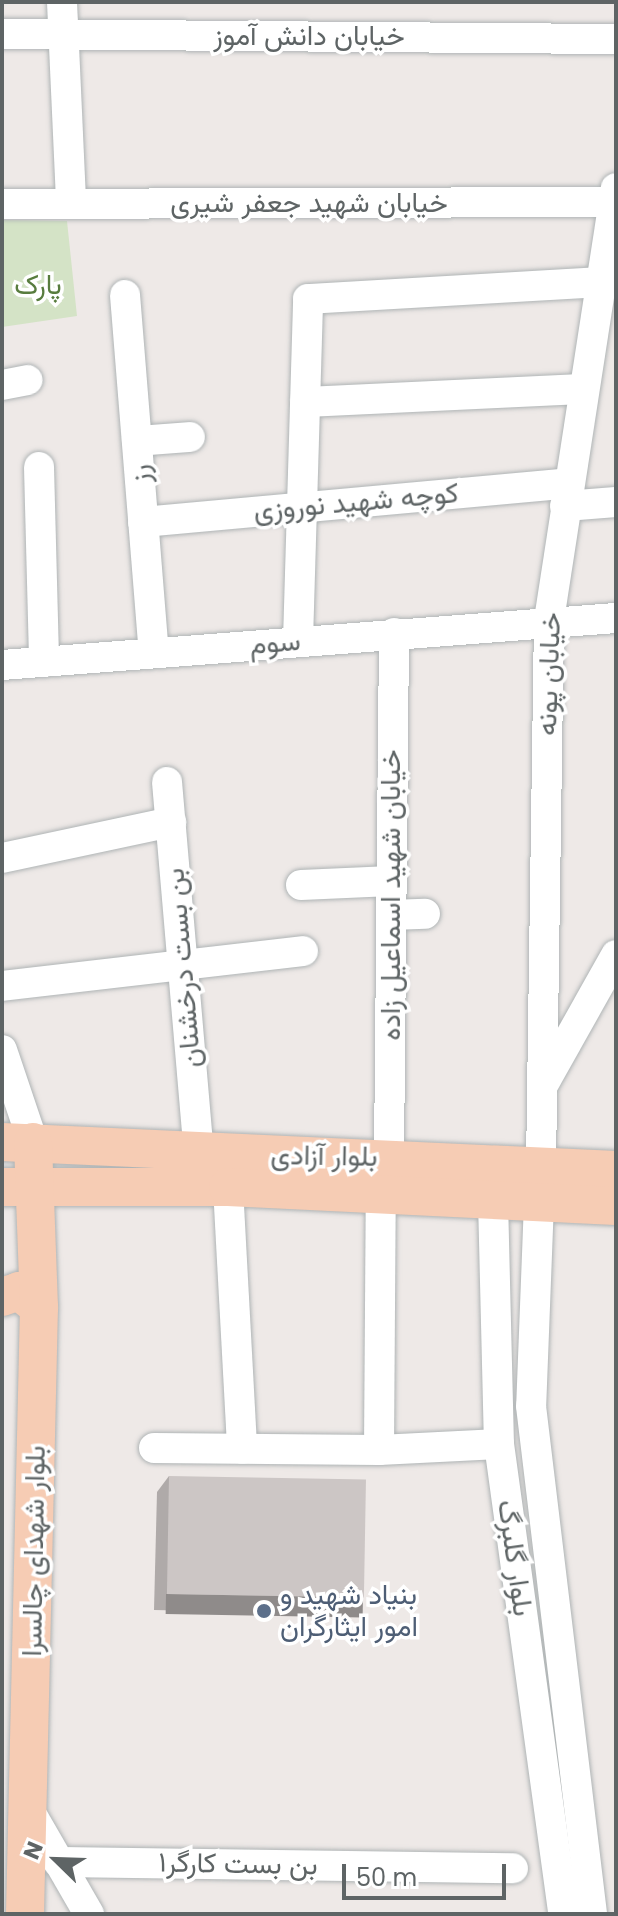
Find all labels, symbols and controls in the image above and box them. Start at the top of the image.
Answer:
street label: خیابان دانش آموز [213,19,405,53]
street label: خیابان شهید جعفر شیری [170,186,448,220]
park label: پارک [14,268,62,302]
street label: رز [122,463,158,485]
street label: کوچه شهید نوروزی [252,476,460,528]
street label: خیابان پونه [530,612,568,736]
street label: سوم [248,624,302,662]
street label: خیابان شهید اسماعیل زاده [374,749,408,1041]
street label: بن بست درخشنان [158,867,208,1069]
street label: بلوار آزادی [270,1138,378,1174]
street label: بلوار شهدای چالسرا [15,1445,53,1657]
street label: بلوار گلبرگ [490,1498,540,1618]
place label: بنیاد شهید و امور ایثارگران [280,1578,418,1644]
marker: بنیاد شهید و امور ایثارگران [255,1602,273,1620]
north arrow [16,1820,96,1900]
text: N [16,1837,51,1864]
street label: بن بست کارگر۱ [158,1846,318,1882]
scale bar [346,1848,510,1898]
text: 50 m [356,1861,417,1894]

